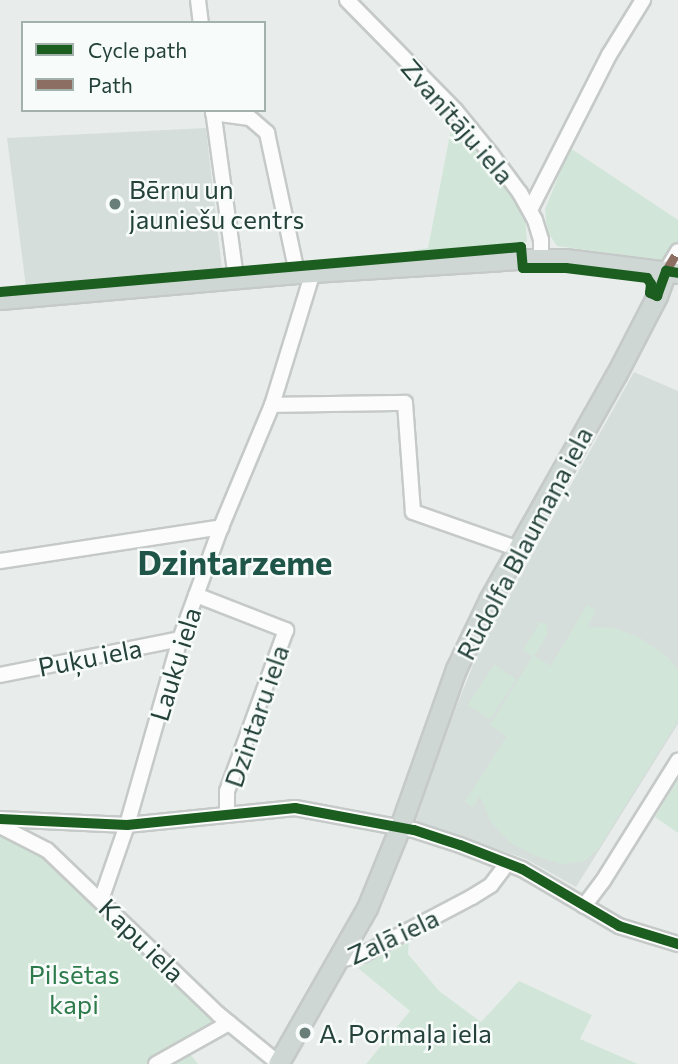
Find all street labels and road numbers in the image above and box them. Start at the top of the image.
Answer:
street label: Zvanītāju iela [395,52,521,190]
street label: Rūdolfa Blaumaņa iela [449,421,599,665]
street label: Lauku iela [143,603,207,725]
street label: Puķu iela [35,632,145,682]
street label: Dzintaru iela [217,641,295,791]
street label: Kapu iela [93,892,191,988]
street label: Zaļā iela [343,901,443,971]

